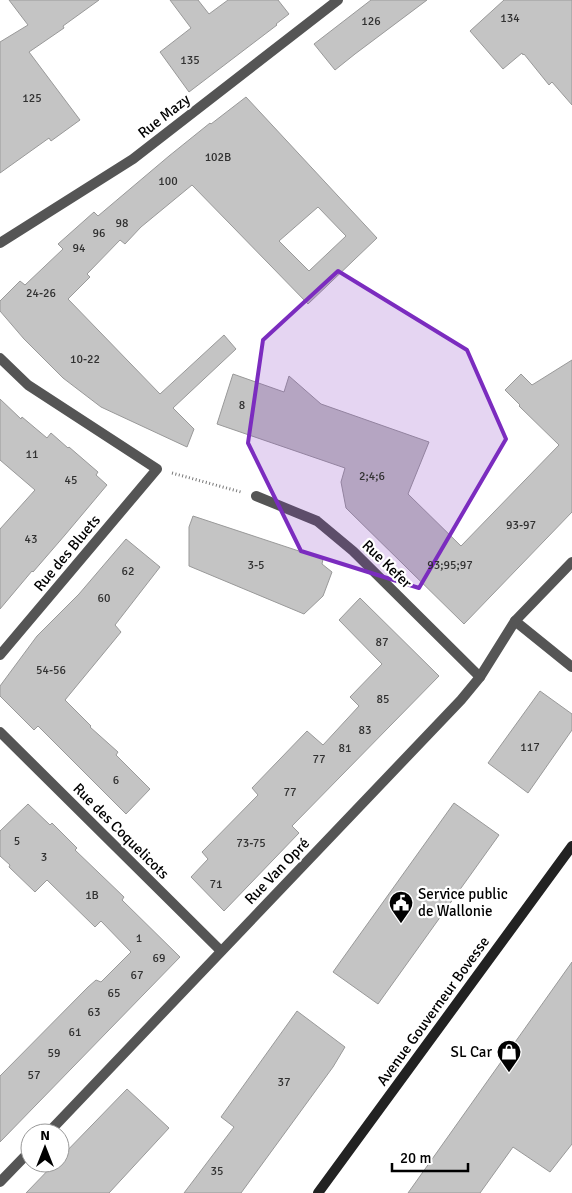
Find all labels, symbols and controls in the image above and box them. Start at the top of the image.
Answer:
house number: 134 [500,11,520,26]
house number: 126 [361,14,381,29]
house number: 135 [180,53,200,68]
street label: Rue Mazy [134,90,194,142]
house number: 125 [22,91,42,106]
house number: 102B [205,150,231,165]
house number: 100 [158,174,178,189]
house number: 98 [116,216,128,231]
house number: 96 [93,226,105,241]
house number: 94 [73,241,86,256]
house number: 24-26 [26,286,56,301]
house number: 10-22 [70,352,100,367]
house number: 8 [239,398,245,413]
house number: 11 [26,447,38,462]
house number: 2;4;6 [359,469,385,484]
house number: 45 [65,473,77,488]
street label: Rue des Bluets [30,511,104,595]
house number: 93-97 [506,518,536,533]
house number: 43 [25,532,37,547]
street label: Rue Kefer [359,536,416,592]
house number: 3-5 [247,558,265,573]
house number: 93;95;97 [427,558,473,573]
house number: 62 [122,564,134,579]
house number: 60 [98,591,110,606]
house number: 87 [376,635,388,650]
house number: 54-56 [36,663,66,678]
house number: 85 [377,692,389,707]
house number: 83 [359,723,371,738]
house number: 117 [520,740,540,755]
house number: 81 [339,741,351,756]
house number: 77 [313,752,325,767]
house number: 6 [113,773,119,788]
street label: Rue des Coquelicots [69,779,173,883]
house number: 77 [284,785,296,800]
house number: 5 [14,834,20,849]
street label: Rue Van Opré [241,834,313,908]
house number: 73-75 [236,836,266,851]
house number: 3 [41,850,47,865]
house number: 71 [210,877,222,892]
place label: Service public de Wallonie [418,885,508,920]
house number: 1B [85,888,99,903]
public building icon: Service public de Wallonie [388,890,414,924]
house number: 1 [136,931,142,946]
street label: Avenue Gouverneur Bovesse [373,933,493,1089]
house number: 69 [153,951,165,966]
house number: 67 [131,968,143,983]
house number: 65 [108,986,120,1001]
house number: 63 [88,1005,100,1020]
house number: 61 [69,1025,81,1040]
shop icon: SL Car [496,1039,522,1073]
place label: SL Car [451,1043,492,1061]
house number: 59 [48,1046,60,1061]
house number: 57 [28,1068,40,1083]
house number: 37 [278,1075,290,1090]
north arrow [20,1123,70,1173]
text: N [40,1127,50,1144]
scale bar [392,1140,468,1172]
text: 20 m [400,1149,431,1167]
house number: 35 [211,1164,223,1179]

